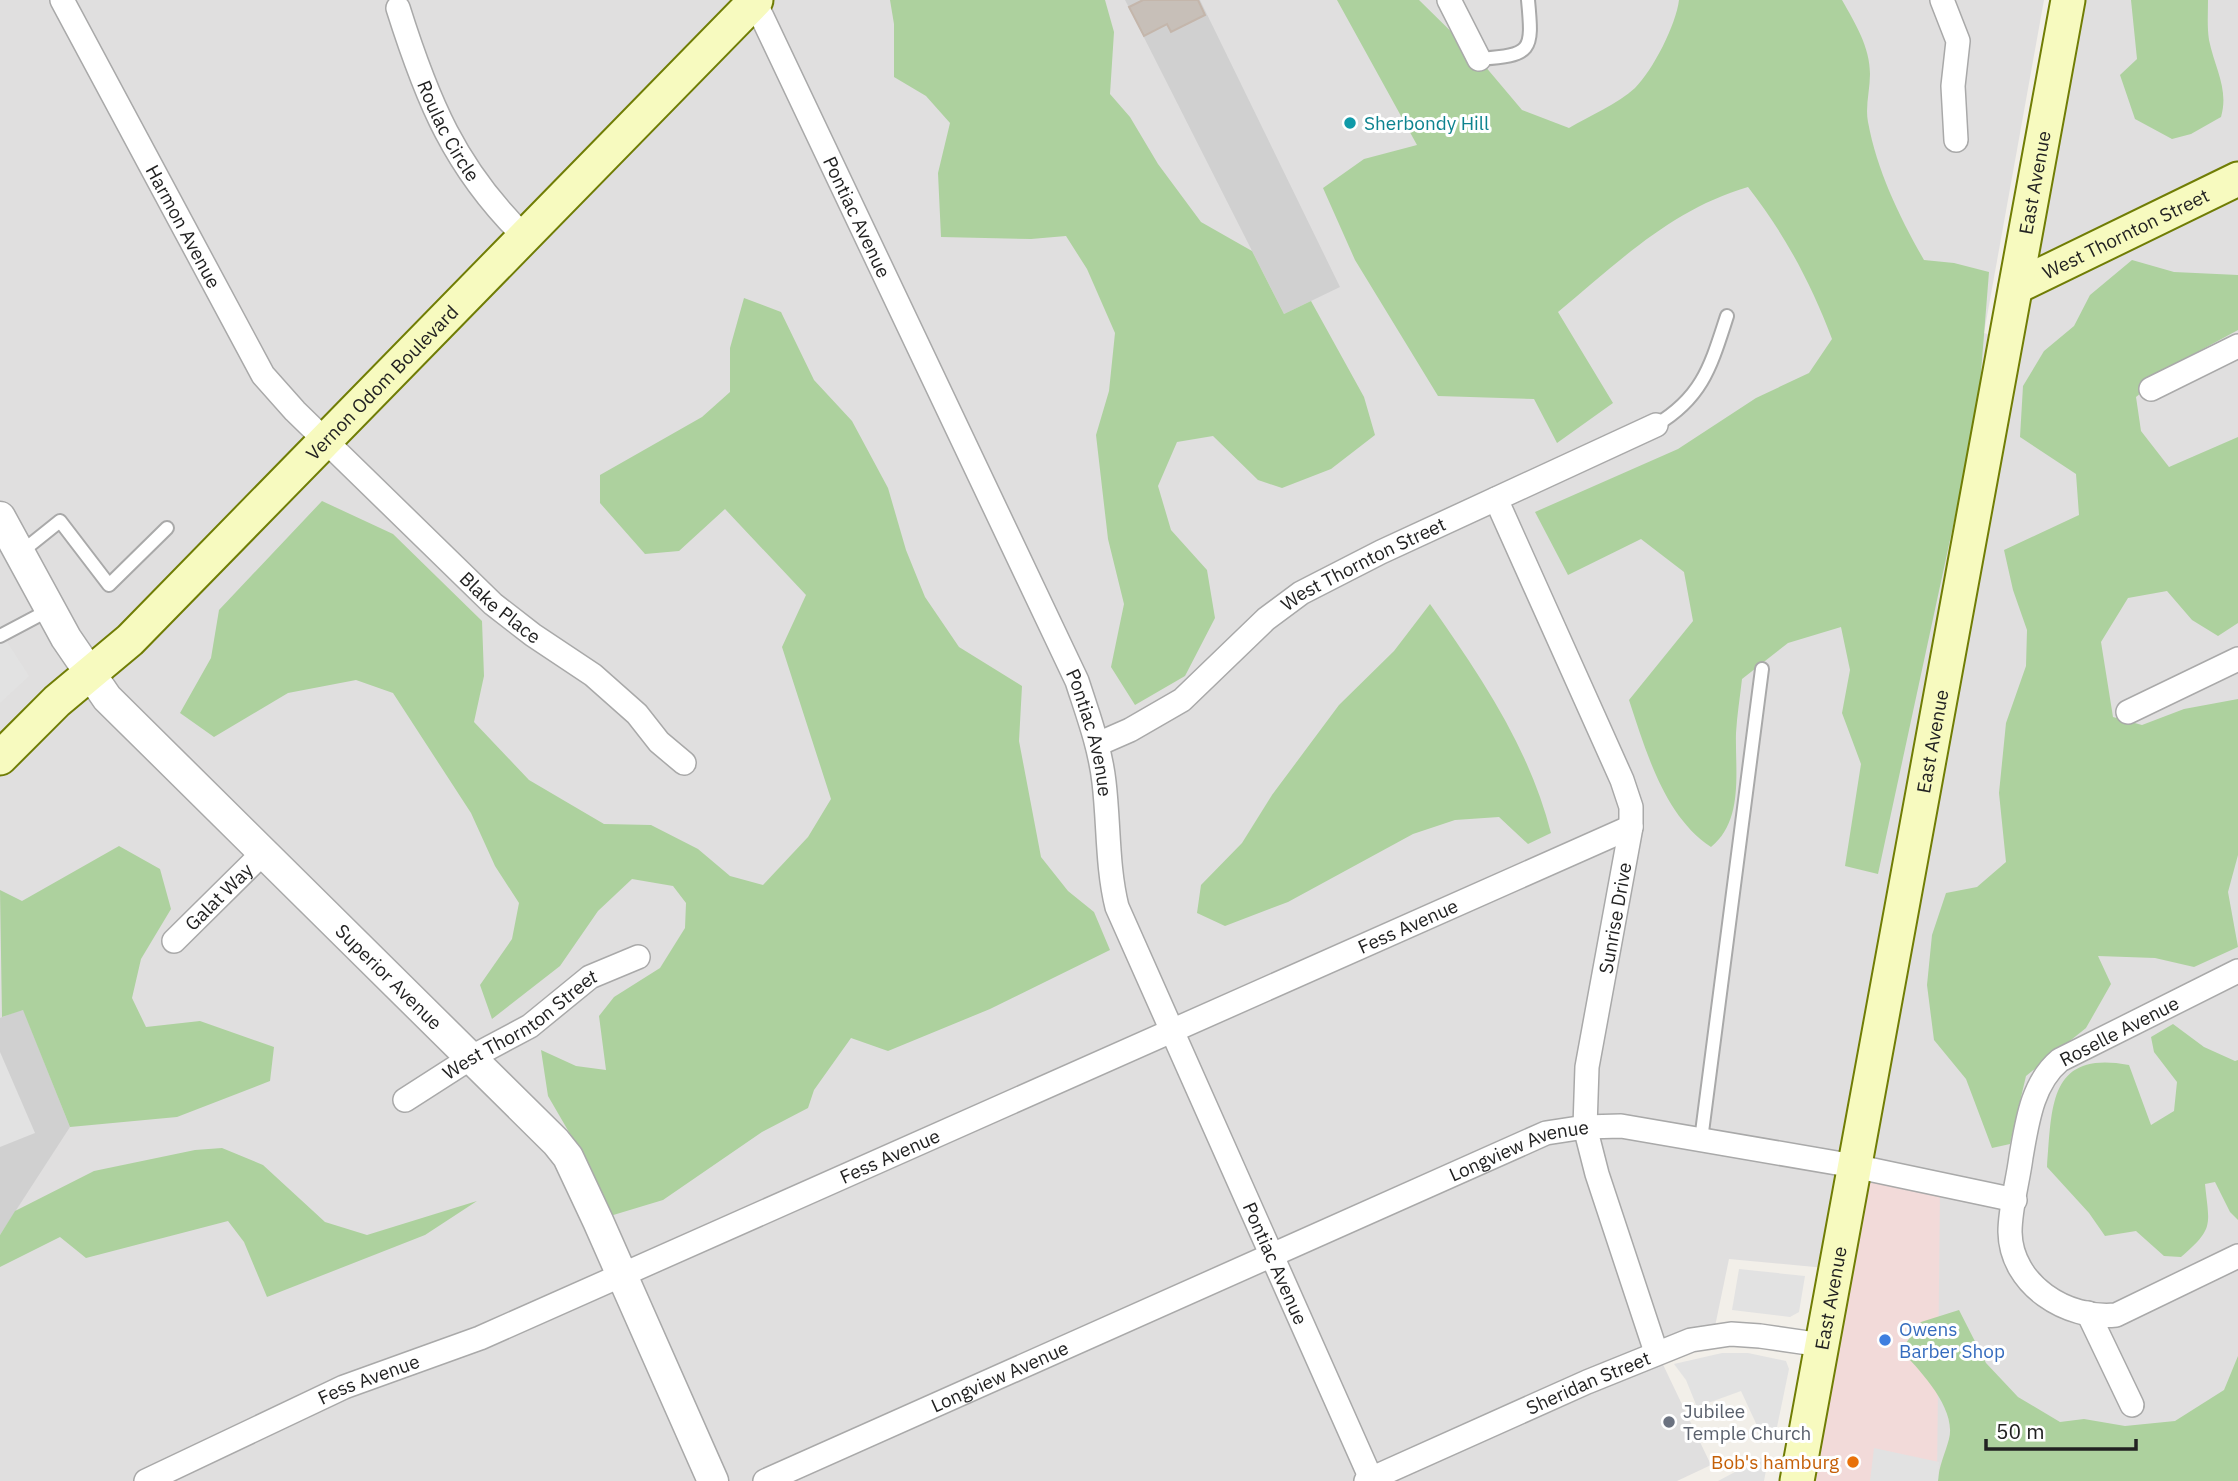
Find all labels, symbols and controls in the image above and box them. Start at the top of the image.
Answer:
street label: Roulac Circle [412,77,485,186]
place label: Sherbondy Hill [1364,111,1489,135]
marker: Sherbondy Hill [1342,115,1358,131]
street label: East Avenue [2013,129,2056,236]
street label: Pontiac Avenue [818,152,896,282]
street label: Harmon Avenue [141,161,226,292]
street label: West Thornton Street [2039,183,2213,284]
street label: Vernon Odom Boulevard [301,300,463,465]
street label: West Thornton Street [1276,512,1450,616]
street label: Blake Place [455,566,545,649]
street label: Pontiac Avenue [1061,665,1117,798]
street label: East Avenue [1911,687,1954,795]
street label: Galat Way [180,858,258,936]
street label: Sunrise Drive [1593,860,1637,976]
street label: Fess Avenue [1354,893,1462,959]
street label: Superior Avenue [330,919,447,1035]
street label: West Thornton Street [438,964,600,1085]
street label: Roselle Avenue [2055,991,2183,1071]
street label: Longview Avenue [1445,1115,1590,1187]
street label: Fess Avenue [836,1123,943,1189]
street label: Pontiac Avenue [1238,1198,1313,1328]
street label: East Avenue [1809,1244,1852,1352]
place label: Owens Barber Shop [1899,1317,2005,1363]
marker: Owens Barber Shop [1877,1332,1893,1348]
street label: Longview Avenue [927,1335,1072,1417]
street label: Sheridan Street [1522,1346,1654,1420]
street label: Fess Avenue [314,1349,423,1410]
place label: Jubilee Temple Church [1683,1399,1811,1445]
scale bar [1986,1408,2136,1452]
marker: Jubilee Temple Church [1661,1414,1677,1430]
text: 50 m [1996,1417,2045,1445]
place label: Bob's hamburg [1711,1450,1839,1474]
marker: Bob's hamburg [1845,1454,1861,1470]

